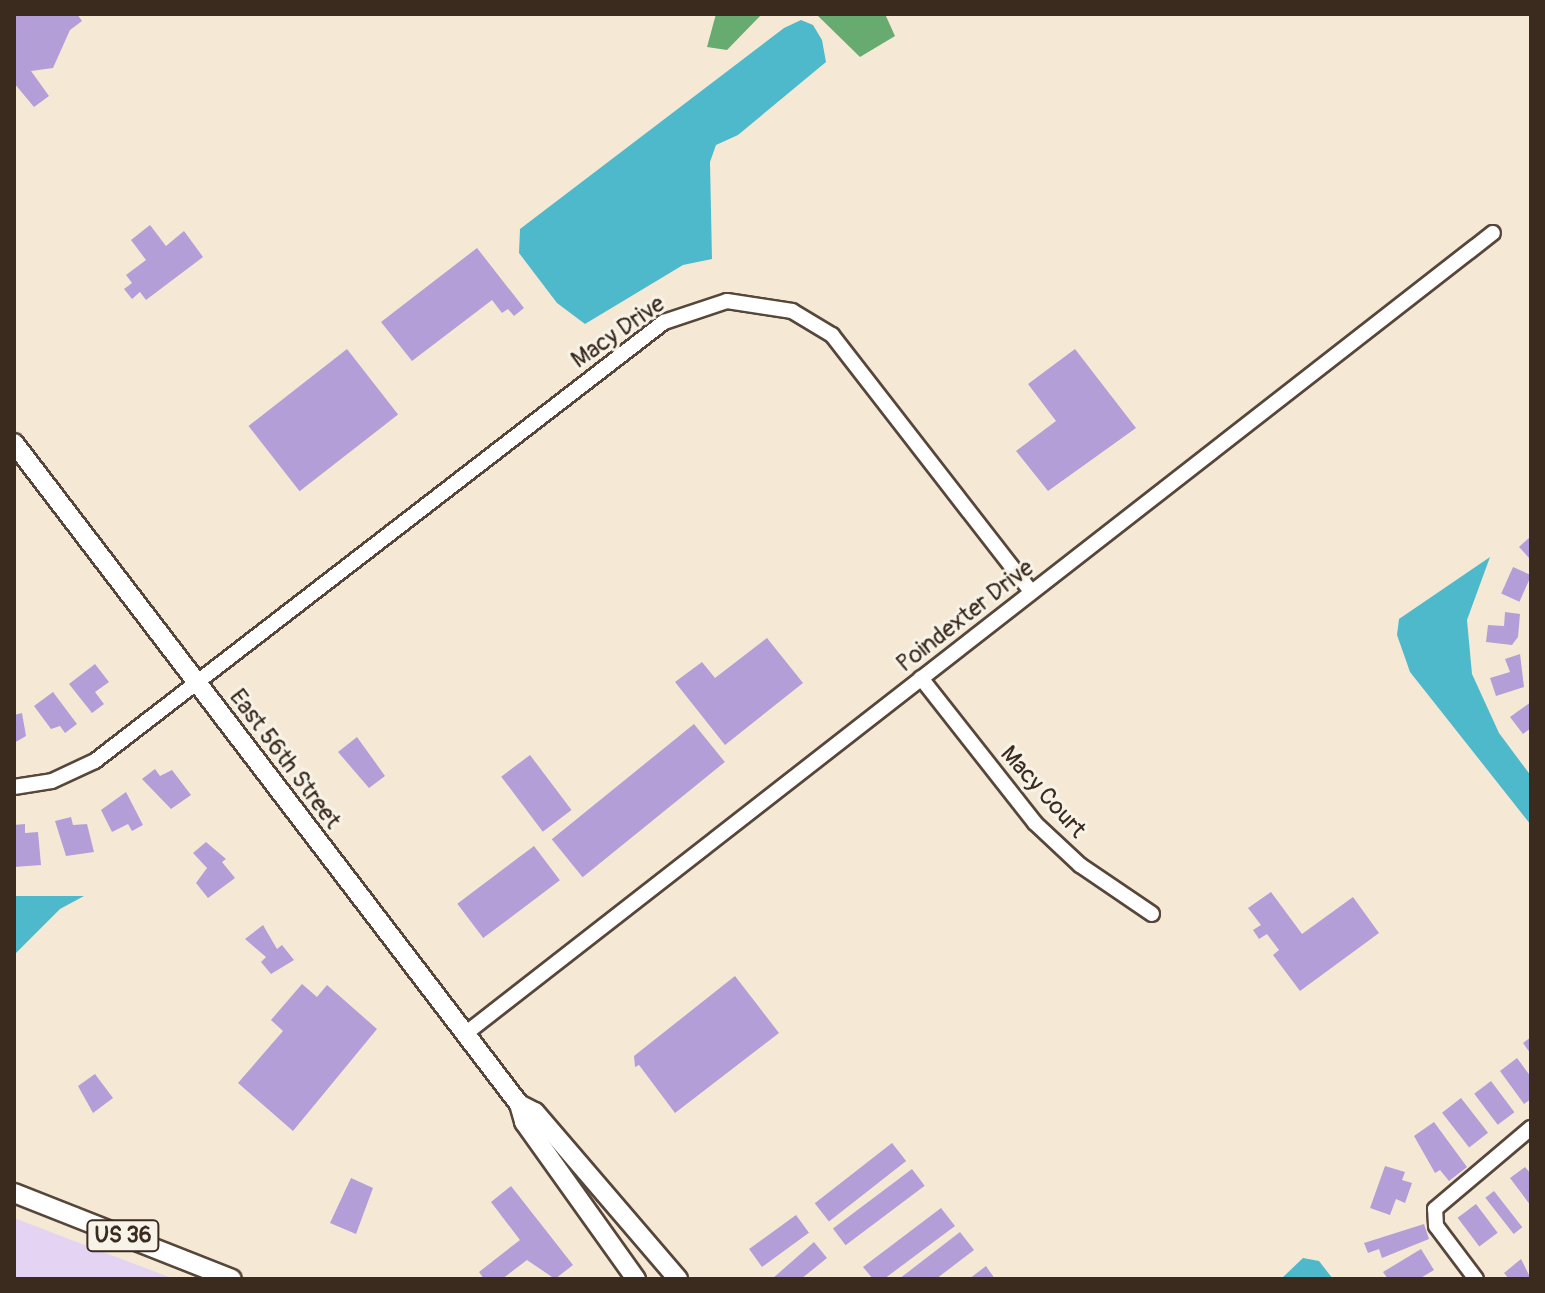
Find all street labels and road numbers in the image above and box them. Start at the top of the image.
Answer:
street label: Macy Drive [566,289,670,375]
street label: Poindexter Drive [891,554,1039,678]
street label: East 56th Street [223,683,347,835]
street label: Macy Court [994,740,1092,844]
road number: US 36 [85,1218,161,1254]

